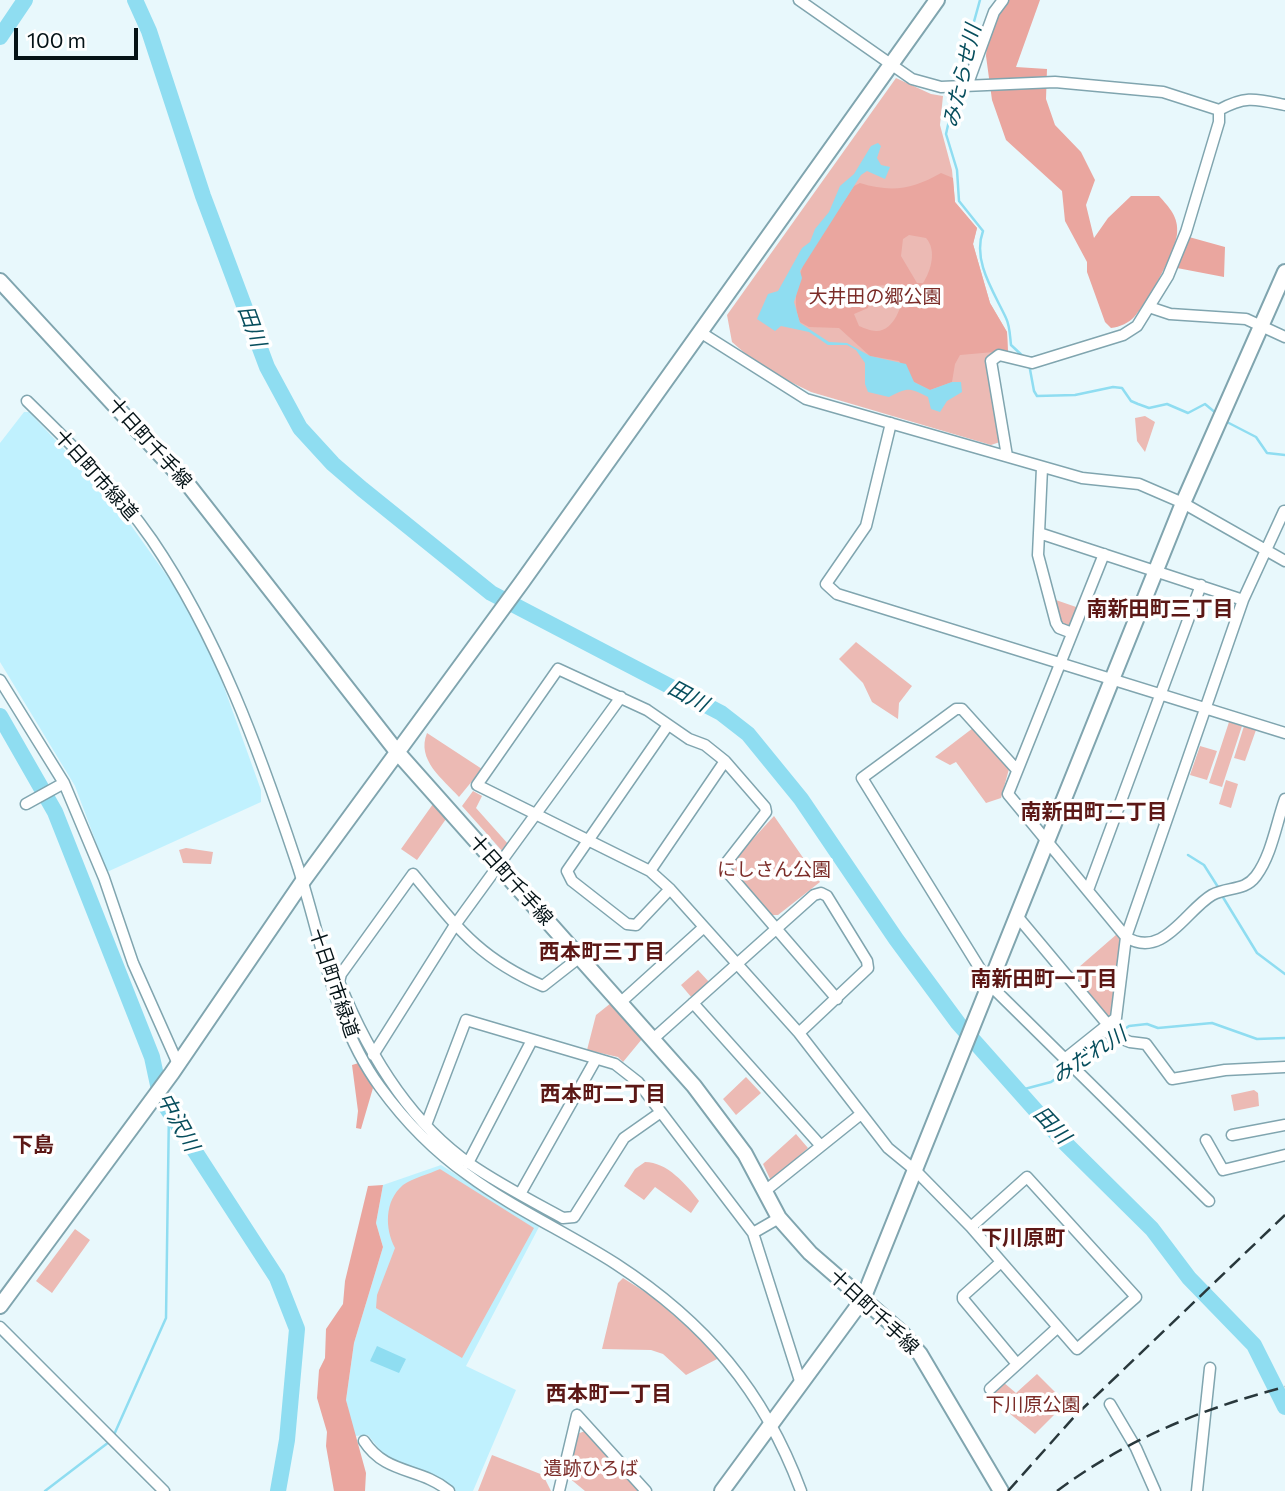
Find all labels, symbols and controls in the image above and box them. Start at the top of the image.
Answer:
scale bar [18,14,142,58]
water label: みたらせ川 [938,22,986,130]
text: 100 m [27,27,86,52]
park label: 大井田の郷公園 [809,286,941,308]
water label: 田川 [233,302,271,350]
street label: 十日町千手線 [103,393,197,493]
street label: 十日町市緑道 [49,425,143,525]
district label: 南新田町三丁目 [1087,596,1233,622]
water label: 田川 [664,675,712,717]
district label: 南新田町二丁目 [1021,799,1167,825]
street label: 十日町千手線 [464,830,558,930]
park label: にしさん公園 [717,859,831,881]
street label: 十日町市緑道 [305,925,363,1041]
district label: 西本町三丁目 [539,939,665,965]
district label: 南新田町一丁目 [971,966,1117,992]
water label: みだれ川 [1047,1022,1131,1088]
district label: 西本町二丁目 [540,1081,666,1107]
water label: 中沢川 [152,1088,204,1156]
water label: 田川 [1028,1101,1076,1149]
district label: 下島 [12,1132,54,1158]
district label: 下川原町 [981,1225,1065,1251]
street label: 十日町千手線 [825,1265,923,1359]
district label: 西本町一丁目 [546,1381,672,1407]
park label: 下川原公園 [986,1394,1080,1416]
park label: 遺跡ひろば [544,1458,638,1480]

